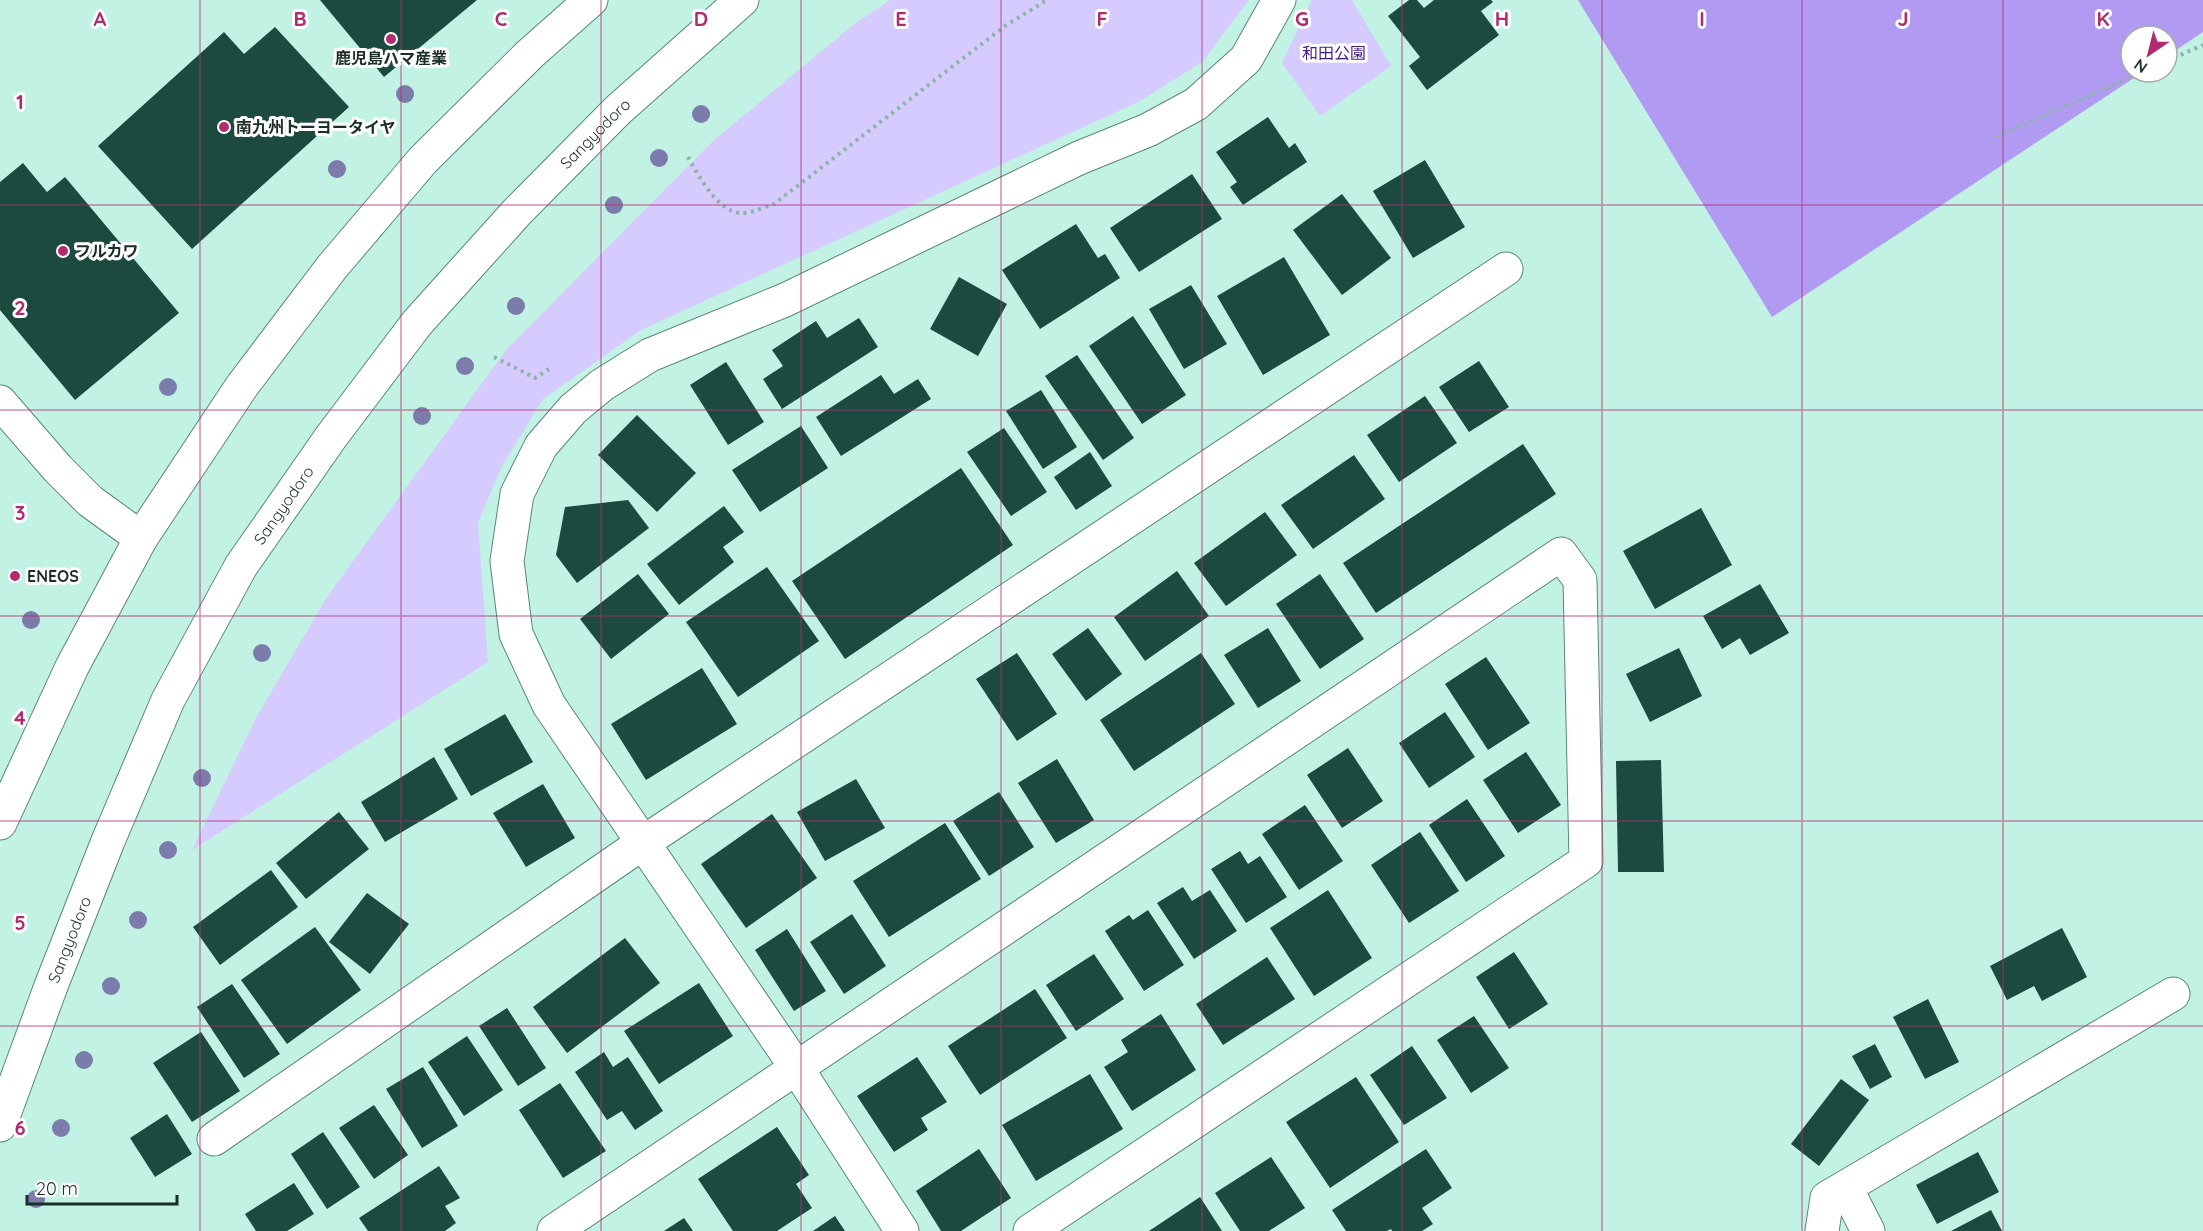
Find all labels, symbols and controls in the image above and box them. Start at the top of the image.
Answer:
text: A [94,6,107,31]
text: B [293,6,307,31]
text: C [495,6,508,31]
text: D [694,6,708,31]
text: E [895,6,907,31]
text: F [1096,6,1108,31]
text: G [1295,6,1309,31]
text: H [1495,6,1509,31]
text: I [1699,6,1705,31]
text: J [1897,6,1909,31]
text: K [2096,6,2110,31]
north arrow [2119,24,2179,84]
marker: 鹿児島ハマ産業 [384,32,398,46]
park label: 和田公園 [1302,43,1366,63]
place label: 鹿児島ハマ産業 [335,48,447,68]
text: N [2130,55,2151,78]
text: 1 [16,89,24,114]
street label: Sangyodoro [556,94,634,173]
place label: 南九州トーヨータイヤ [236,117,396,137]
marker: 南九州トーヨータイヤ [217,120,231,134]
place label: フルカワ [75,241,139,261]
marker: フルカワ [56,244,70,258]
text: 2 [14,295,26,320]
street label: Sangyodoro [249,462,318,548]
text: 3 [15,500,25,525]
place label: ENEOS [27,566,79,586]
marker: ENEOS [8,569,22,583]
text: 4 [14,705,26,730]
street label: Sangyodoro [43,893,95,986]
text: 5 [14,910,26,935]
text: 6 [14,1115,26,1140]
scale bar [27,1168,177,1206]
text: 20 m [36,1177,78,1200]

